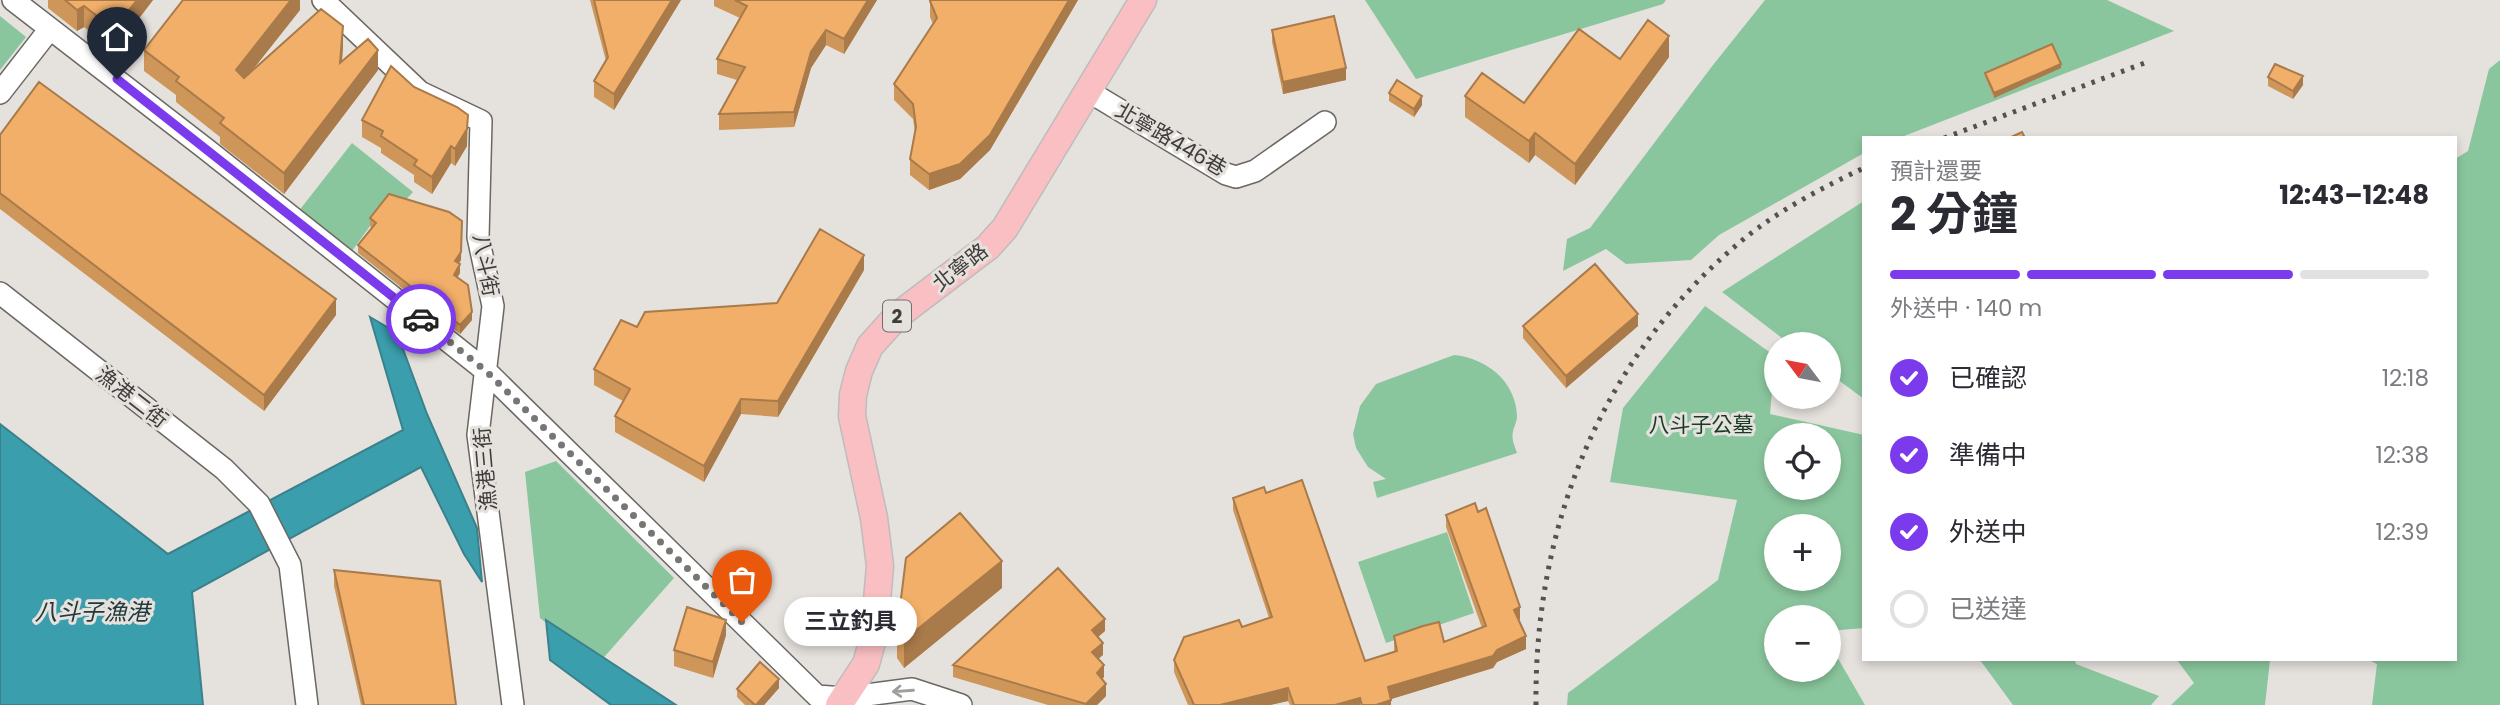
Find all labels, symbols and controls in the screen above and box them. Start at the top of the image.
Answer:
pin [87,7,147,79]
icon: home [98,18,136,56]
street label: 北寧路446巷 [1110,96,1232,182]
text: 預計還要 [1890,155,1982,187]
text: 12:43–12:48 [2279,177,2429,213]
text: 2 分鐘 [1890,182,2018,246]
street label: 八斗街 [466,231,506,299]
street label: 北寧路 [926,236,994,298]
courier [386,284,456,354]
text: 外送中 · 140 m [1890,292,2042,324]
icon: car [402,300,440,338]
road number: 2 [883,300,911,332]
north arrow [1764,332,1841,410]
map controls [1764,332,1841,682]
icon: check [1890,359,1928,397]
street label: 漁港二街 [90,360,174,434]
text: 已確認 [1949,360,2027,396]
text: 12:18 [2382,362,2429,394]
park label: 八斗子公墓 [1649,410,1754,439]
button: locate [1764,423,1841,500]
street label: 漁港三街 [467,426,503,512]
icon: check [1890,436,1928,474]
text: 準備中 [1949,437,2027,473]
text: 12:38 [2375,439,2429,471]
icon: check [1890,513,1928,551]
button: + [1764,514,1841,591]
text: 外送中 [1949,514,2027,550]
text: 12:39 [2375,516,2429,548]
pin [712,550,772,622]
icon: bag [723,561,761,599]
text: 已送達 [1949,591,2027,627]
water label: 八斗子漁港 [35,596,153,628]
callout: 三立釣具 [784,598,917,646]
text: 三立釣具 [805,605,897,637]
button: − [1764,605,1841,682]
one-way arrow [893,685,915,698]

